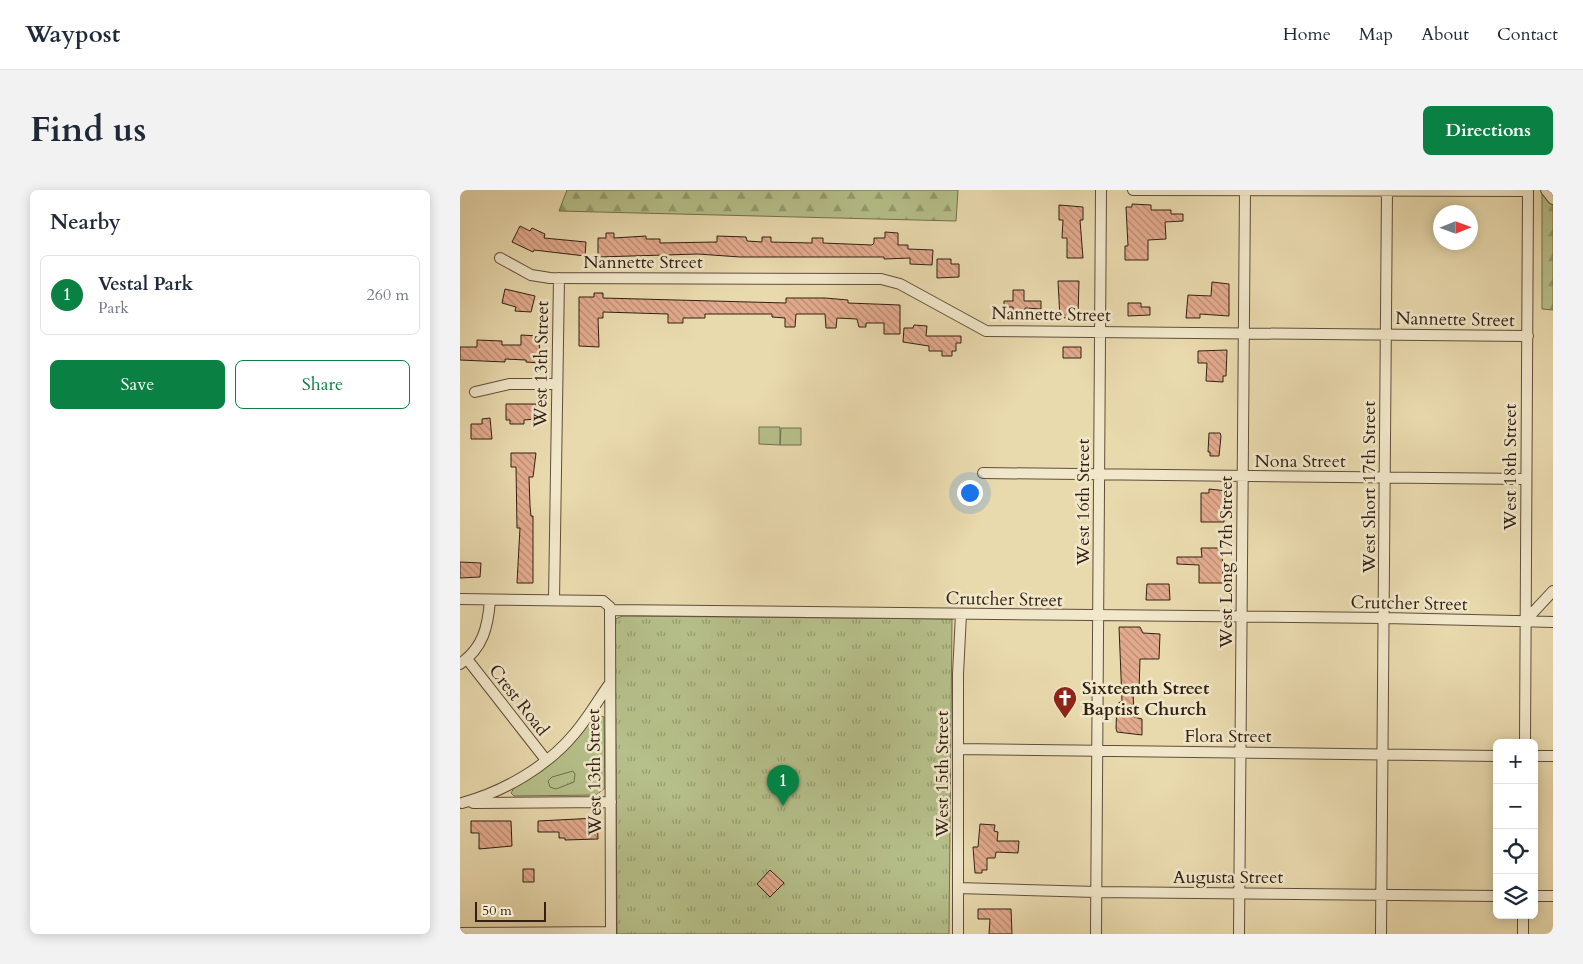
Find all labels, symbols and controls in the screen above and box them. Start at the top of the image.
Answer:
text: Waypost [25,18,120,51]
text: Home [1283,22,1331,47]
text: Map [1359,22,1393,47]
text: About [1421,22,1469,47]
text: Contact [1497,22,1558,47]
text: Find us [30,106,146,154]
button: Directions [1423,106,1553,155]
north arrow [1433,205,1478,250]
text: Nearby [50,208,121,237]
street label: Nannette Street [583,250,703,275]
text: Vestal Park [98,271,193,297]
text: 1 [63,284,71,306]
text: 260 m [367,284,409,306]
text: Park [98,297,129,319]
street label: West 13th Street [528,300,555,429]
street label: Nannette Street [991,301,1111,328]
street label: Nannette Street [1395,306,1515,333]
button: Save [50,360,225,409]
button: Share [235,360,410,409]
street label: West Short 17th Street [1357,400,1382,574]
street label: West 18th Street [1498,403,1523,531]
street label: West 16th Street [1071,438,1096,566]
street label: Nona Street [1254,449,1346,474]
street label: West Long 17th Street [1214,475,1239,649]
your location [957,480,983,506]
street label: Crutcher Street [945,586,1063,613]
street label: Crutcher Street [1350,590,1468,617]
street label: Crest Road [483,659,555,742]
place label: Sixteenth Street Baptist Church [1082,676,1210,722]
church icon: Sixteenth Street Baptist Church [1052,685,1078,719]
street label: West 13th Street [581,708,608,837]
street label: West 15th Street [930,710,955,838]
street label: Flora Street [1184,724,1272,749]
map controls [1493,739,1538,919]
button: + [1493,739,1538,784]
pin: 1 [767,765,799,806]
button: − [1493,784,1538,829]
button: locate [1493,829,1538,874]
street label: Augusta Street [1173,865,1283,890]
button: layers [1493,874,1538,919]
scale bar [475,899,546,922]
text: 50 m [482,901,512,920]

